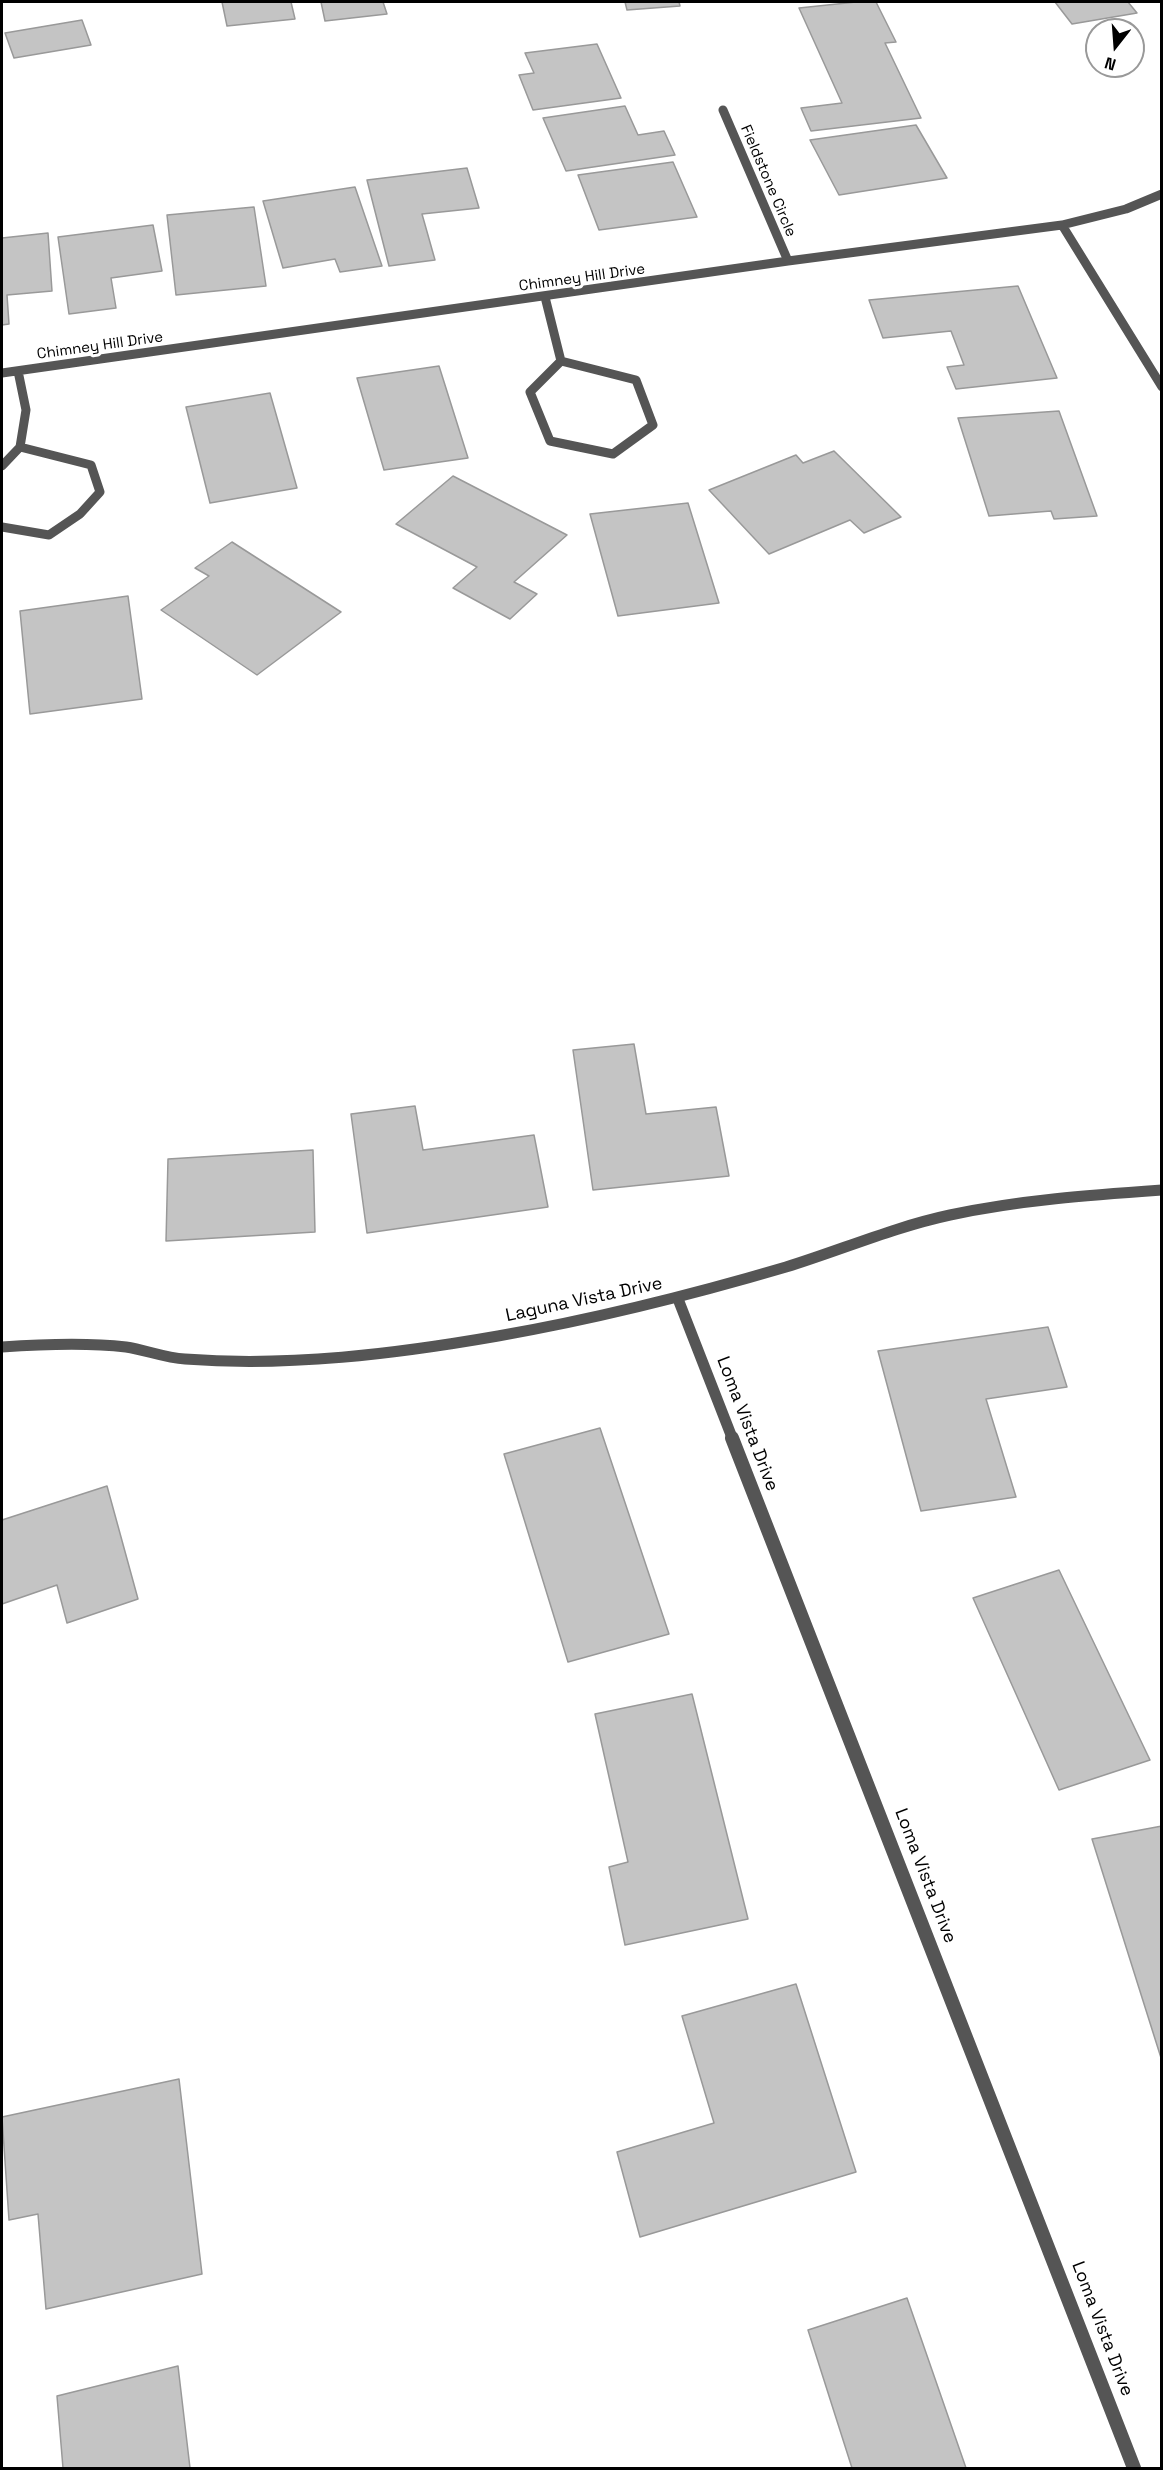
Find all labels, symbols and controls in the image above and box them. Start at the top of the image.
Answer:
north arrow [1085,18,1145,78]
text: N [1102,52,1118,75]
street label: Fieldstone Circle [736,122,800,240]
street label: Chimney Hill Drive [518,260,646,296]
street label: Chimney Hill Drive [36,328,164,364]
street label: Laguna Vista Drive [504,1273,664,1327]
street label: Loma Vista Drive [711,1354,783,1494]
street label: Loma Vista Drive [889,1806,961,1946]
street label: Loma Vista Drive [1066,2259,1138,2399]

